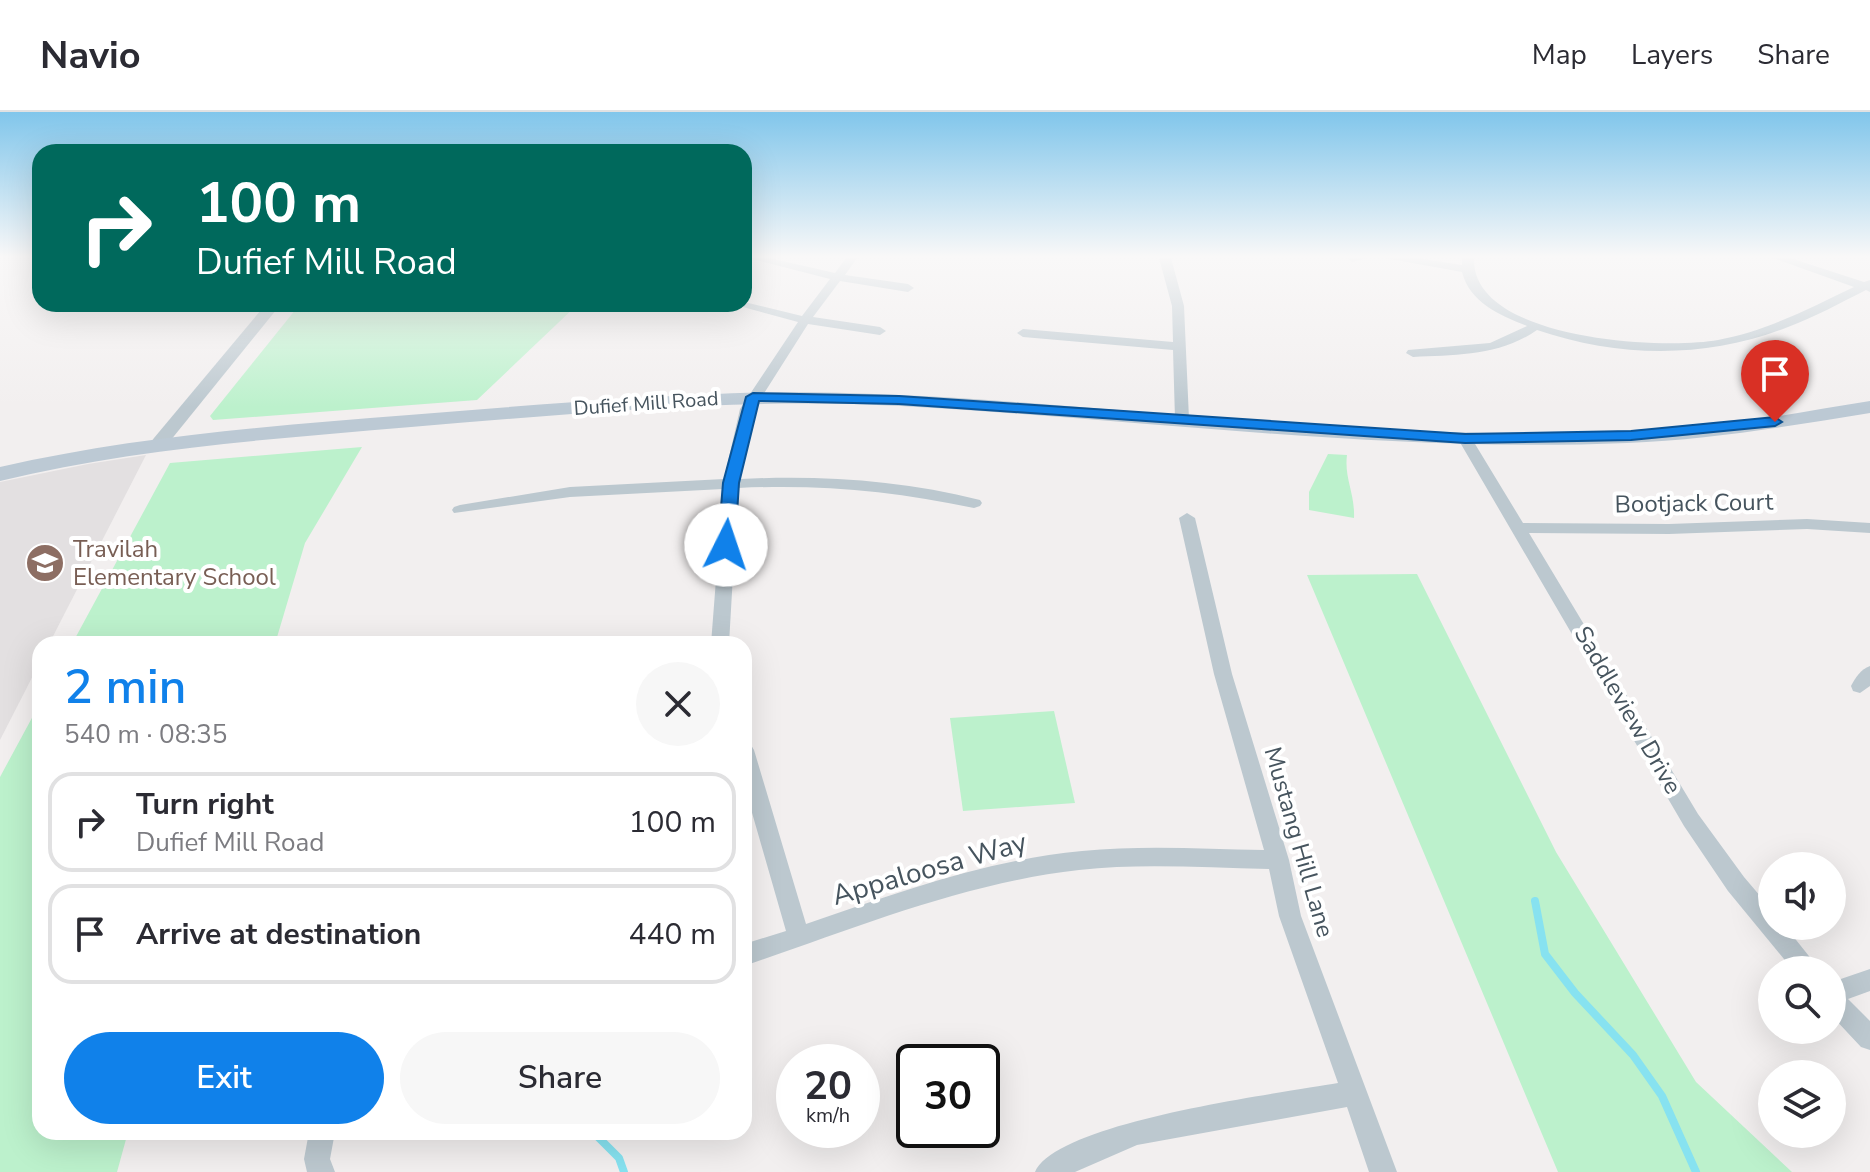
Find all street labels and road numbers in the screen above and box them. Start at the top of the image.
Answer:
street label: Dufief Mill Road [573,385,719,422]
street label: Bootjack Court [1614,486,1774,520]
street label: Saddleview Drive [1567,620,1689,800]
street label: Mustang Hill Lane [1257,743,1341,941]
street label: Appaloosa Way [827,823,1032,915]

